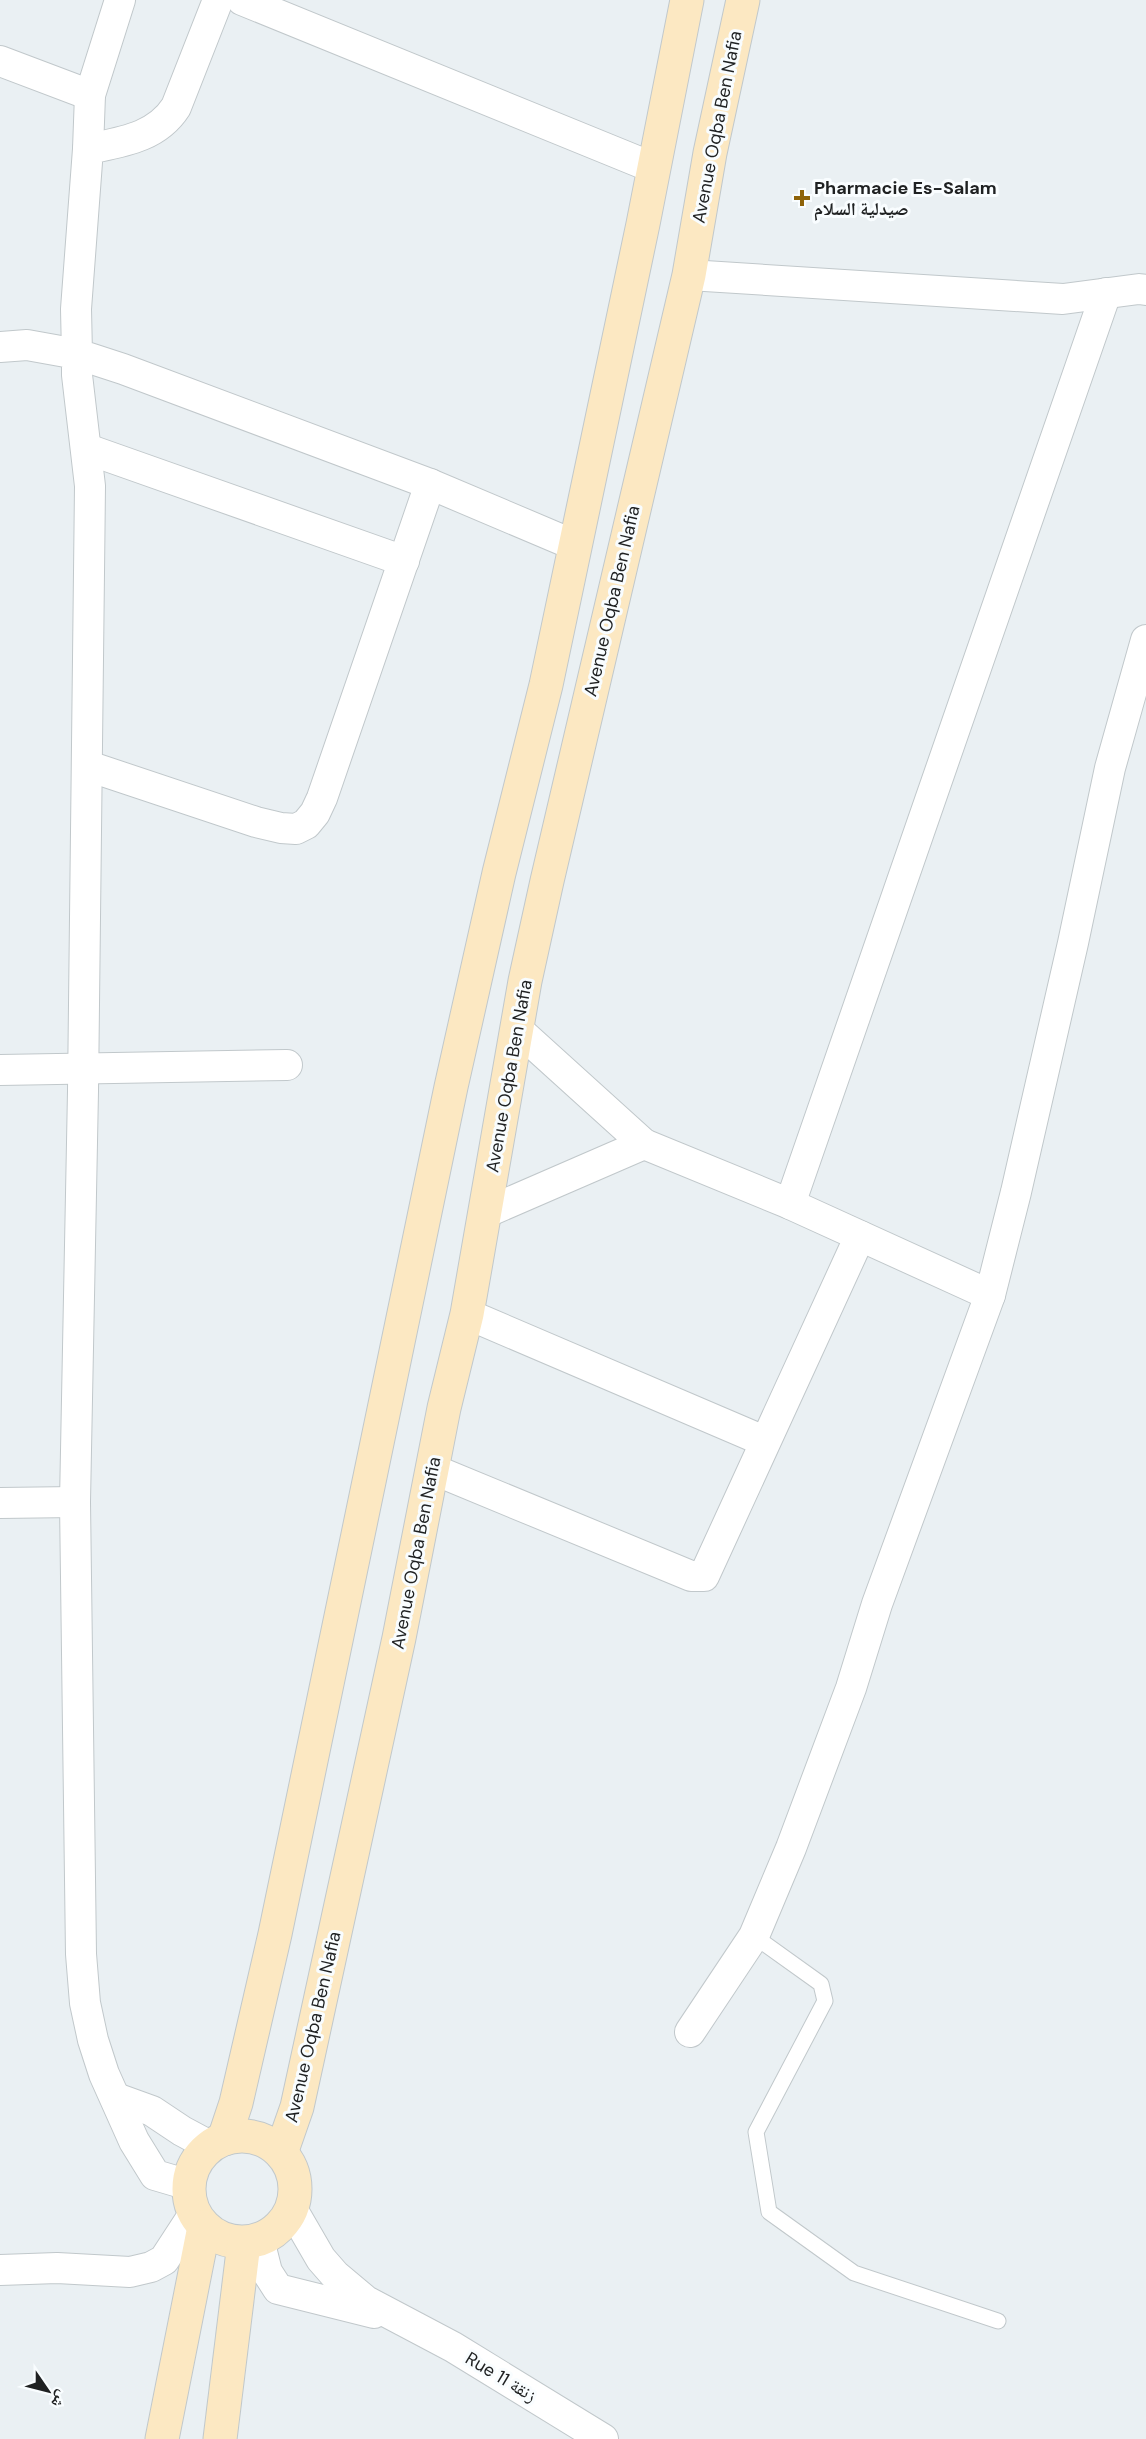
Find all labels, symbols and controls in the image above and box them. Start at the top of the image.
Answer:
street label: Avenue Oqba Ben Nafia [687,29,747,225]
place label: Pharmacie Es-Salam صيدلية السلام [814,176,997,221]
marker: Pharmacie Es-Salam صيدلية السلام [795,191,809,205]
street label: Avenue Oqba Ben Nafia [578,503,646,699]
street label: Avenue Oqba Ben Nafia [480,978,538,1174]
street label: Avenue Oqba Ben Nafia [386,1455,446,1651]
street label: Avenue Oqba Ben Nafia [279,1929,347,2125]
street label: Rue 11 زنقة [461,2346,541,2408]
north arrow [18,2361,78,2421]
text: ش [46,2386,73,2412]

